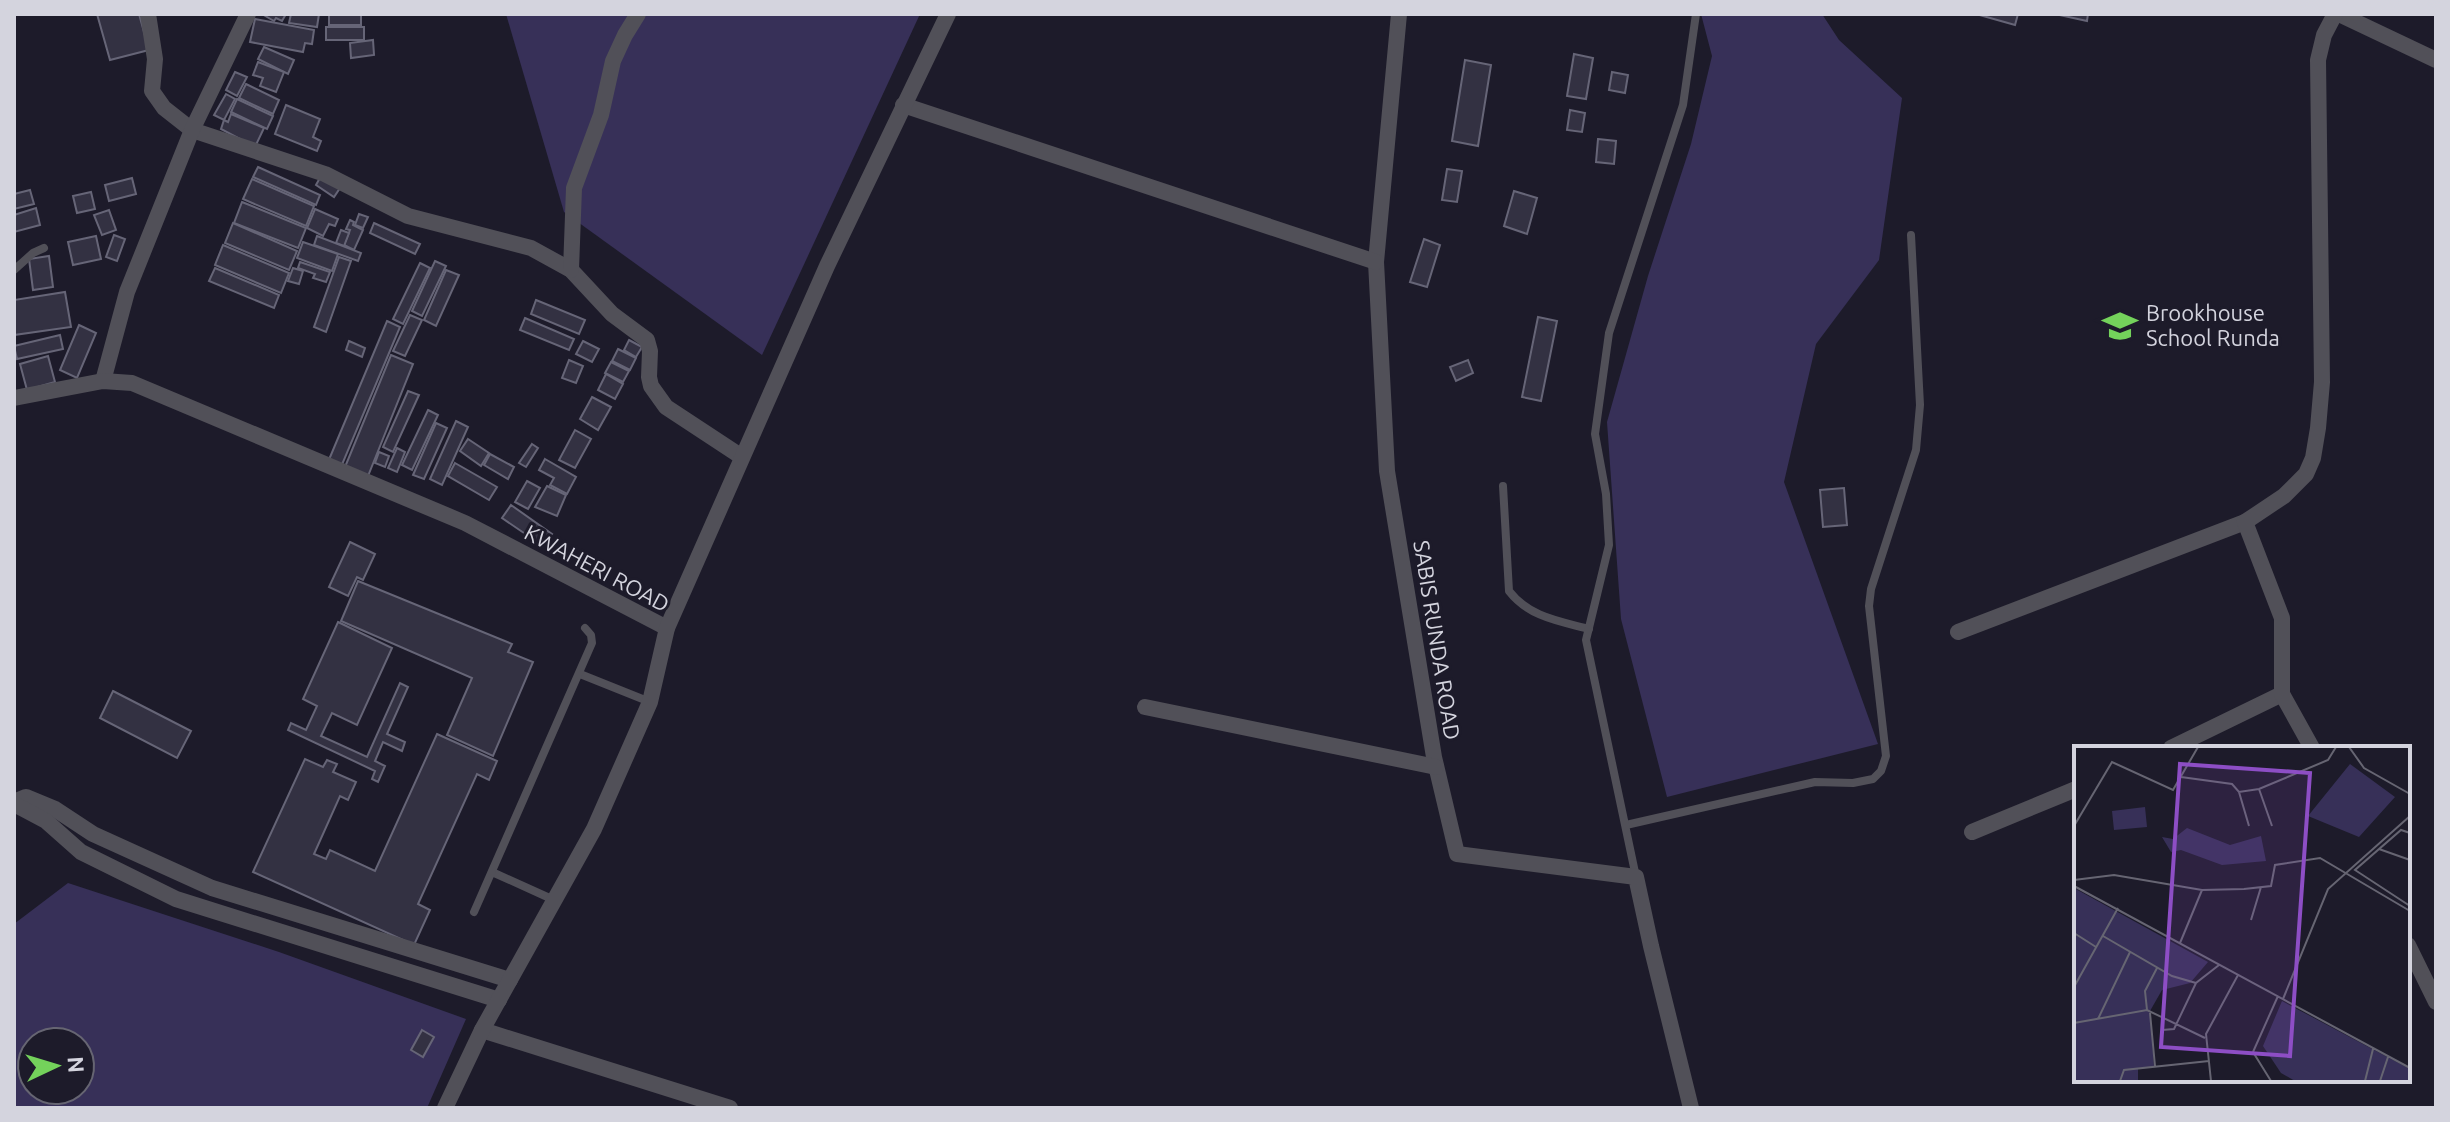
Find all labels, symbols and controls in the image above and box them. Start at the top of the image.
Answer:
place label: Brookhouse School Runda [2146,300,2280,350]
school or university icon: Brookhouse School Runda [2101,307,2139,345]
street label: KWAHERI ROAD [521,519,674,616]
street label: SABIS RUNDA ROAD [1409,538,1466,741]
inset map [2074,746,2410,1082]
north arrow [16,1026,96,1106]
text: N [63,1056,89,1074]

